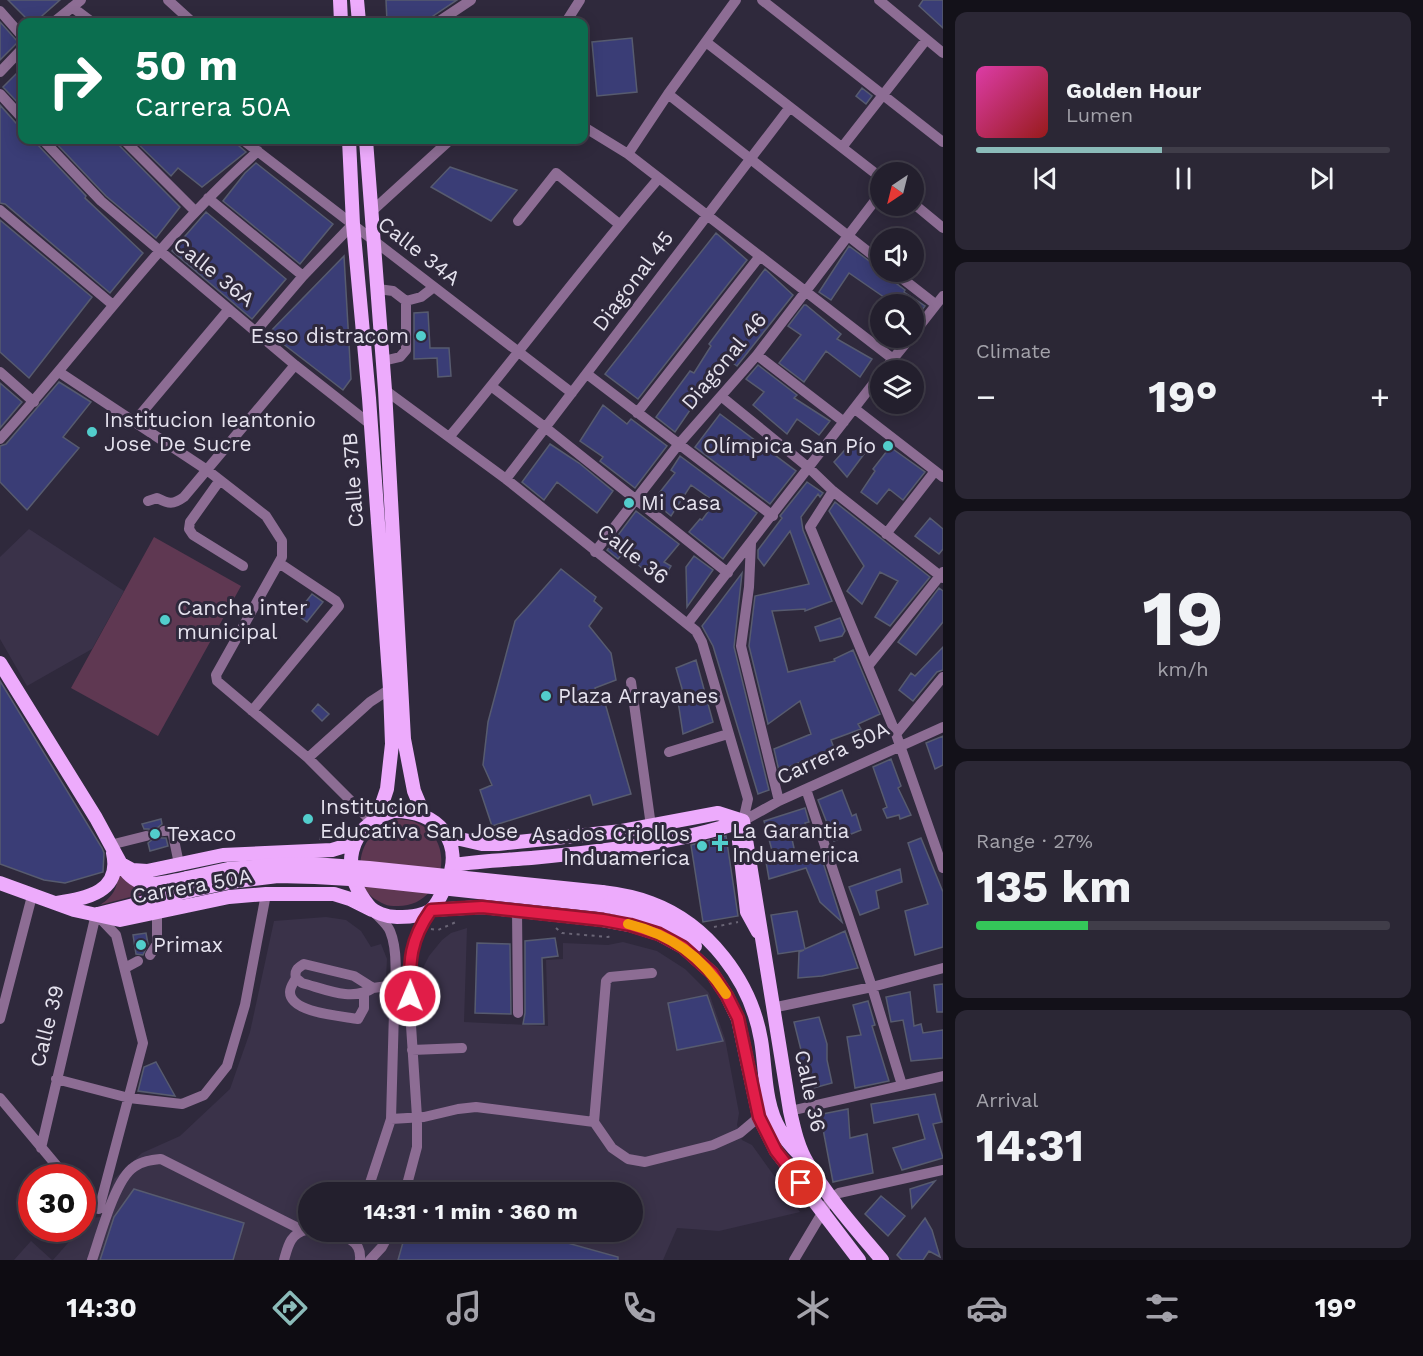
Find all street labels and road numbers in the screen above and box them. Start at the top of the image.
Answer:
street label: Calle 34A [373,211,465,291]
street label: Diagonal 45 [587,226,678,336]
street label: Calle 36A [169,231,260,312]
street label: Diagonal 46 [676,307,772,415]
street label: Calle 37B [337,432,368,528]
street label: Calle 36 [593,518,674,589]
street label: Carrera 50A [773,716,893,789]
street label: Carrera 50A [130,863,254,908]
street label: Calle 39 [24,982,69,1069]
street label: Calle 36 [790,1047,831,1134]

